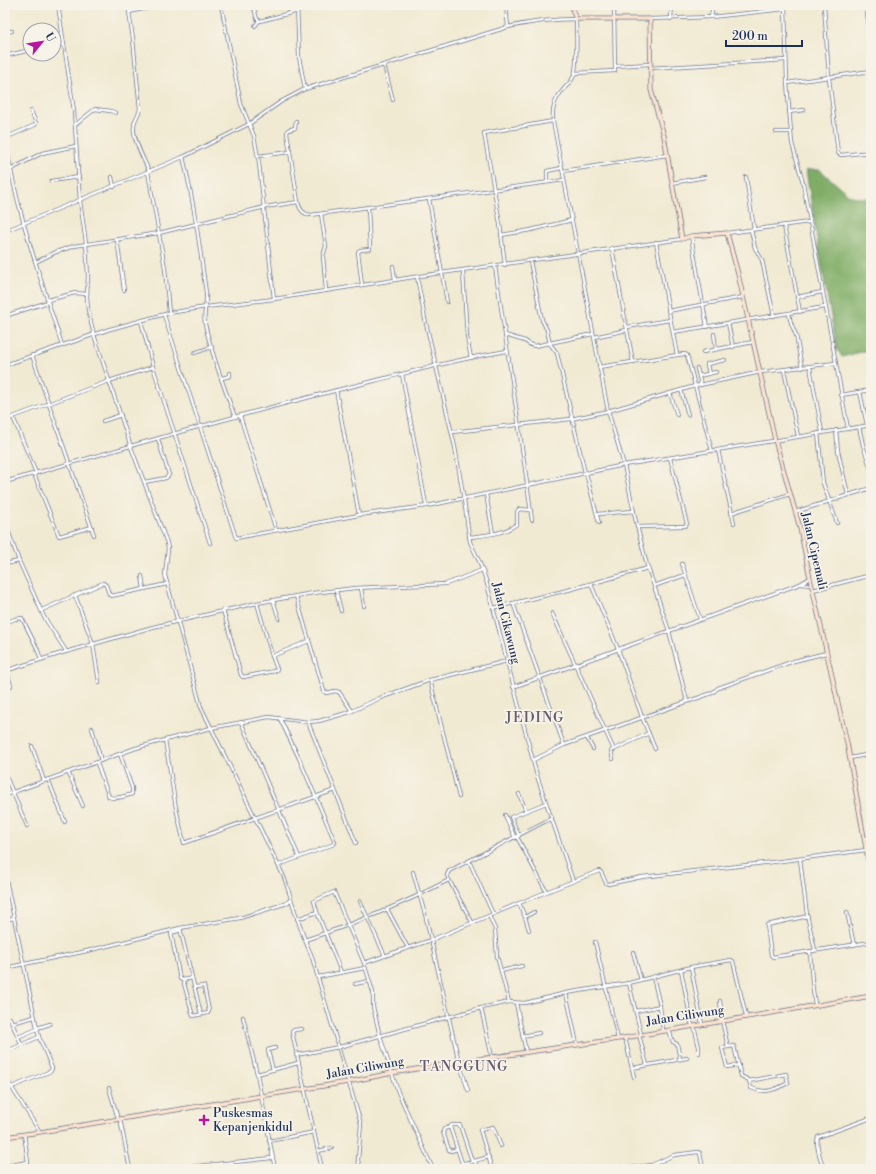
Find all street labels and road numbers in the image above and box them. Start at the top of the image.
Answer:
street label: Jalan Cipemali [798,510,830,592]
street label: Jalan Cikawung [488,580,524,666]
street label: Jalan Ciliwung [644,1002,726,1030]
street label: Jalan Ciliwung [324,1054,406,1082]

